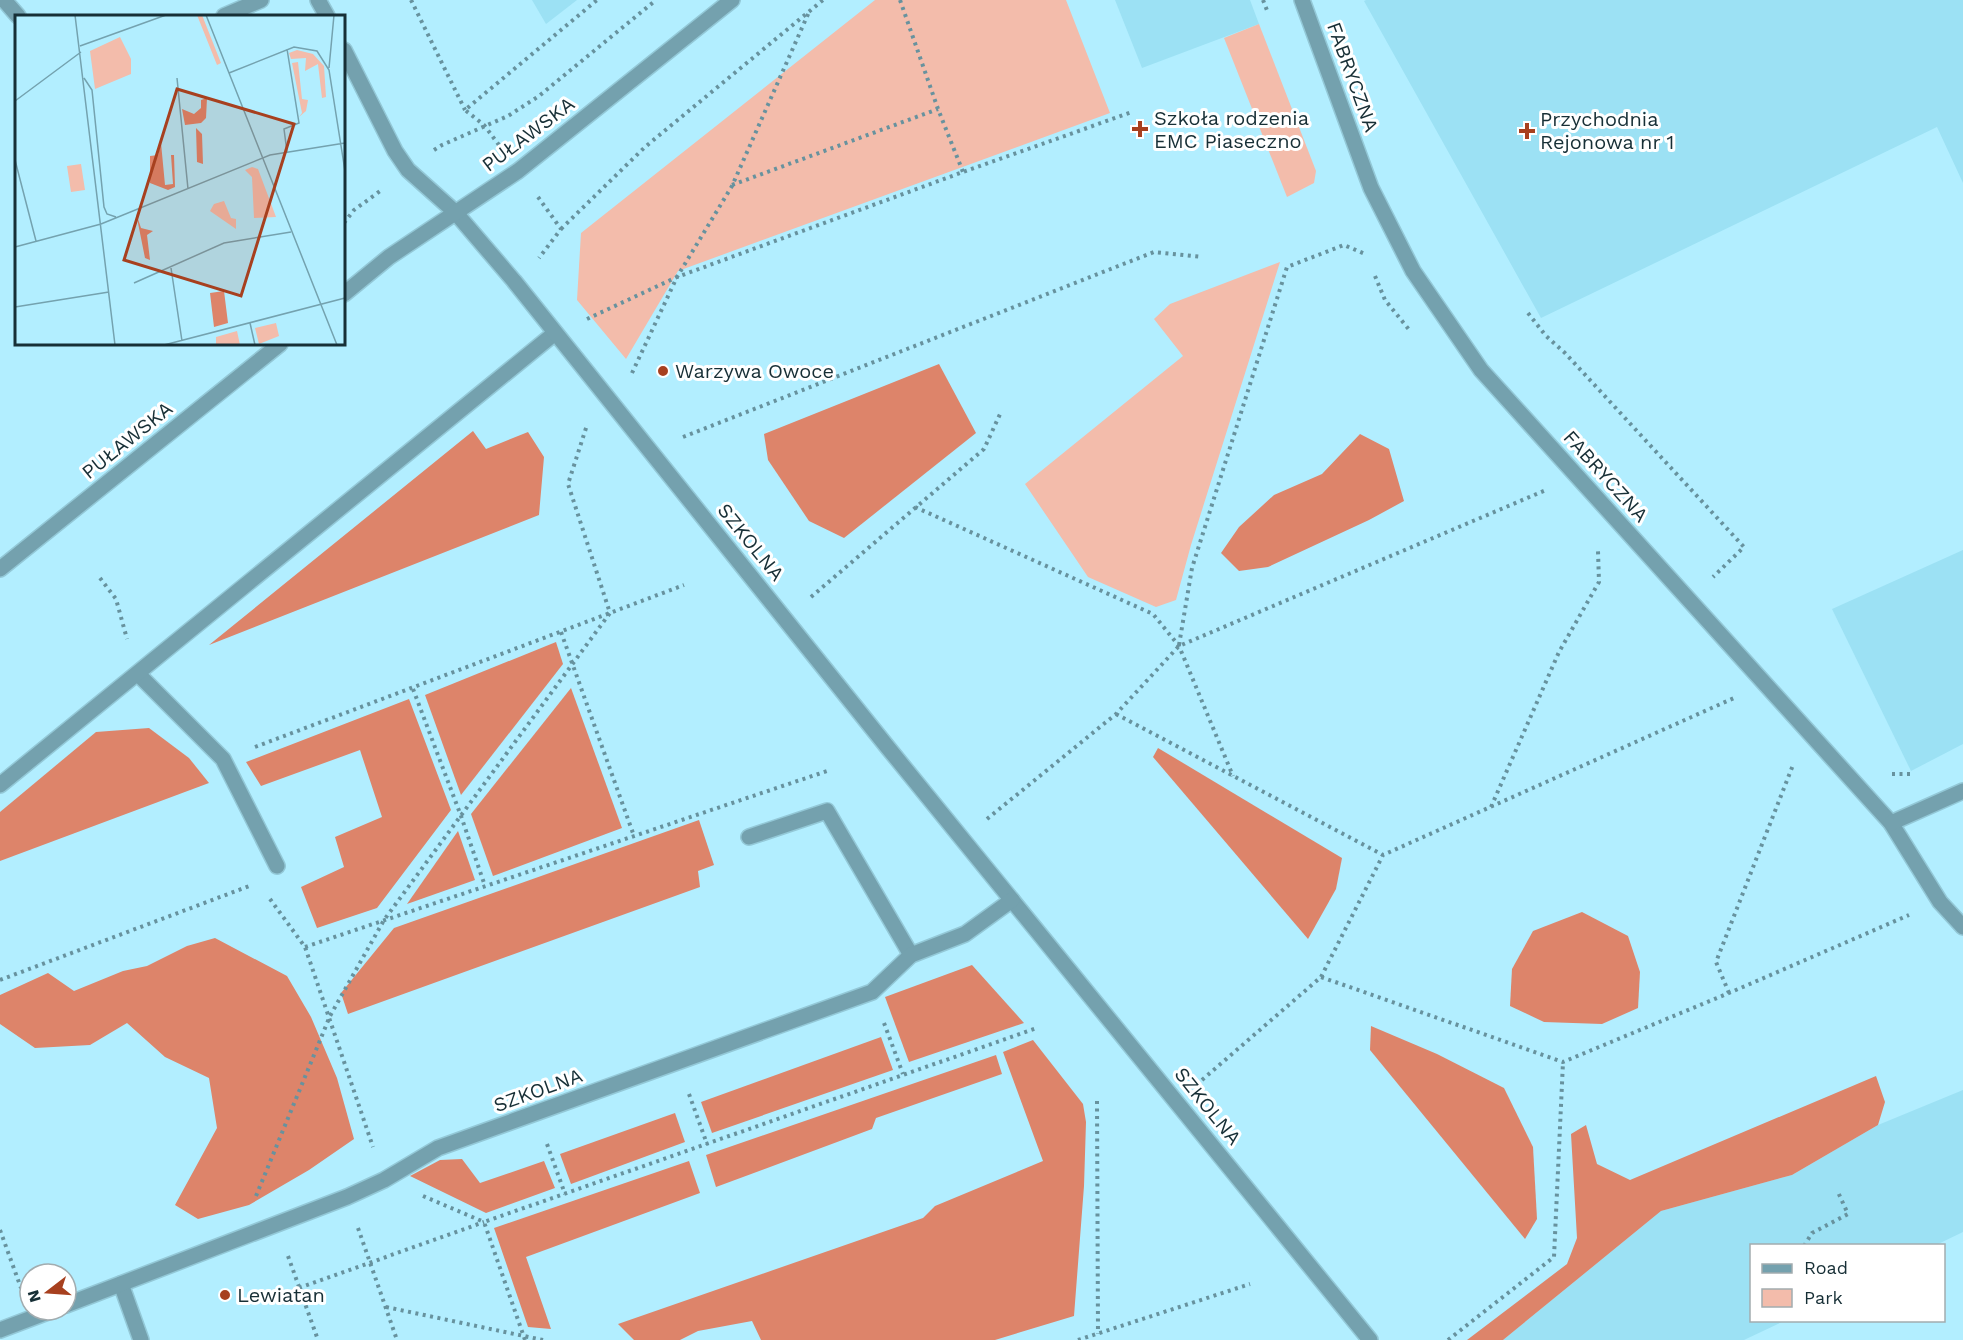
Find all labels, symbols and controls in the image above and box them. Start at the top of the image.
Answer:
inset map [15,15,345,345]
street label: FABRYCZNA [1322,19,1384,135]
street label: PUŁAWSKA [477,91,579,177]
place label: Szkoła rodzenia EMC Piaseczno [1154,106,1309,153]
place label: Przychodnia Rejonowa nr 1 [1540,107,1674,154]
marker: Szkoła rodzenia EMC Piaseczno [1131,120,1149,138]
marker: Przychodnia Rejonowa nr 1 [1518,122,1536,140]
place label: Warzywa Owoce [675,359,834,383]
marker: Warzywa Owoce [656,364,670,378]
street label: PUŁAWSKA [77,396,177,484]
street label: FABRYCZNA [1559,425,1653,527]
street label: SZKOLNA [712,498,790,586]
street label: SZKOLNA [1169,1062,1247,1150]
street label: SZKOLNA [490,1063,586,1117]
legend [1750,1244,1945,1322]
text: Road [1804,1257,1848,1278]
north arrow [18,1262,78,1322]
place label: Lewiatan [237,1283,325,1307]
text: Park [1804,1287,1843,1308]
text: N [23,1288,45,1305]
marker: Lewiatan [218,1288,232,1302]

